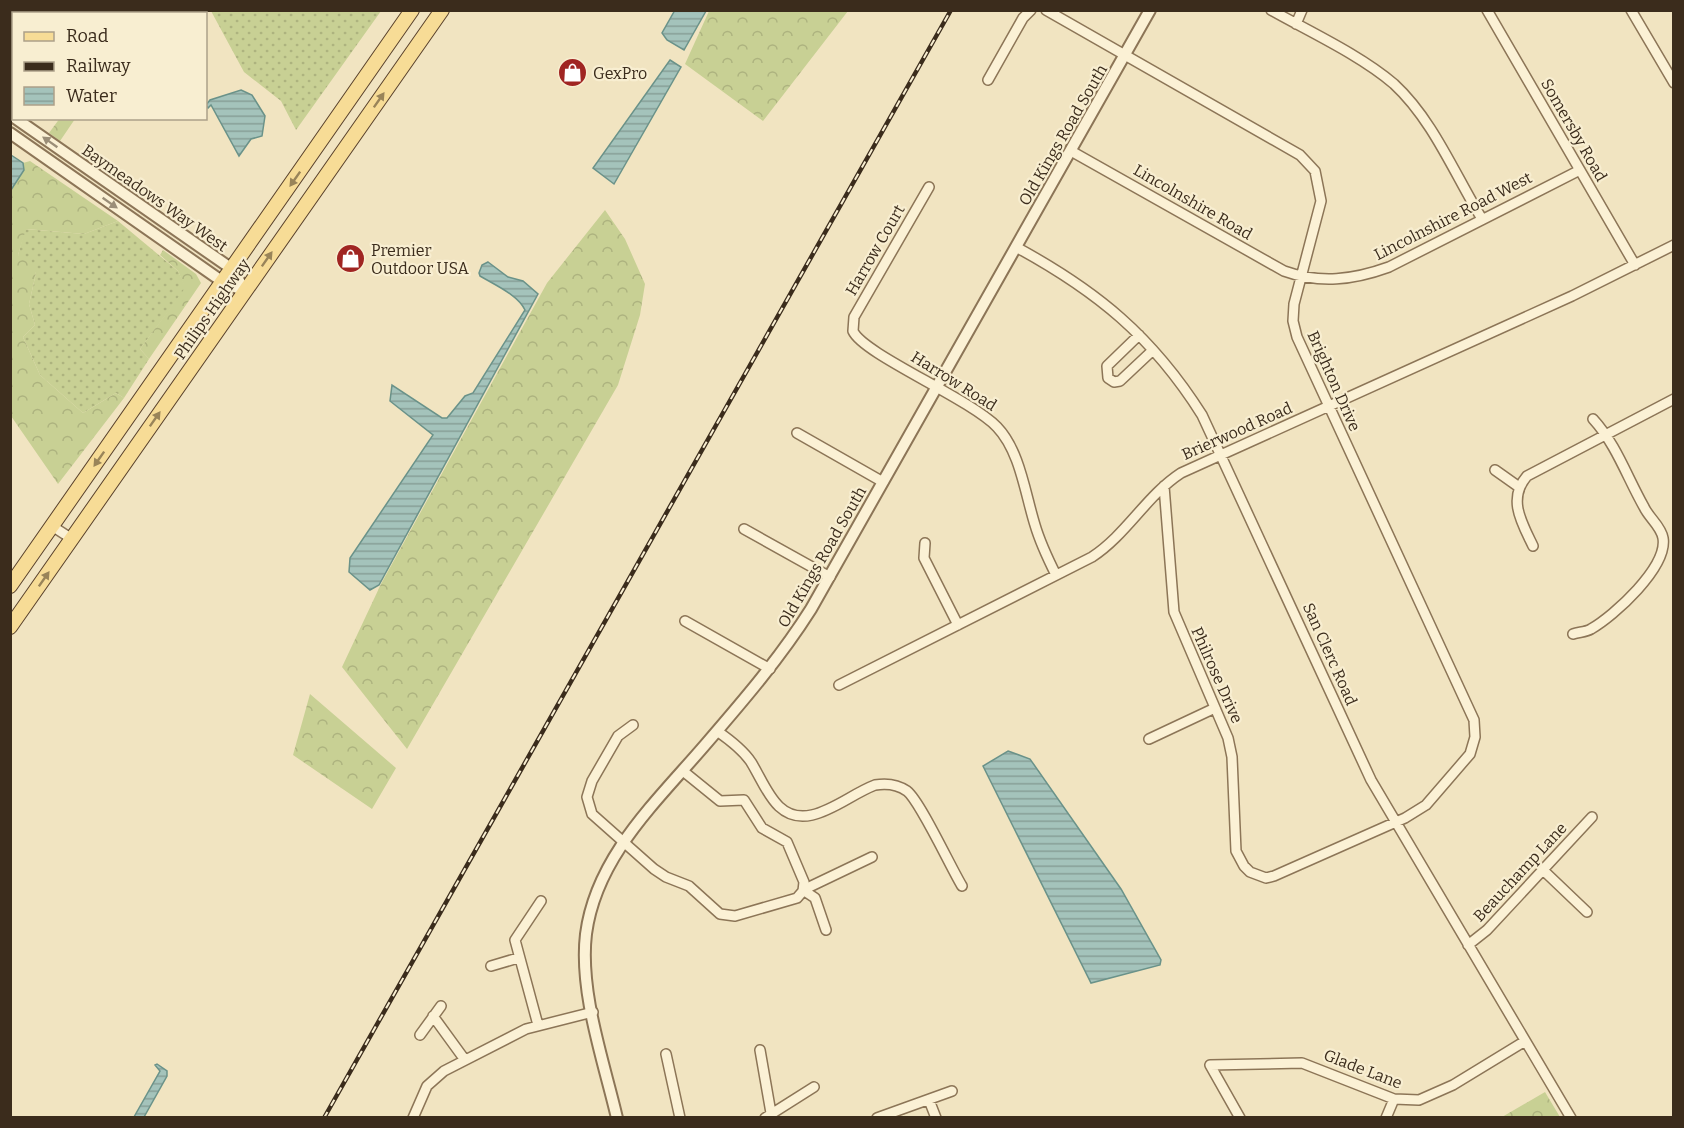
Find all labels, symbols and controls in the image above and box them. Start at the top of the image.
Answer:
legend [12,12,207,120]
text: Road [66,25,109,47]
text: Railway [66,55,131,77]
shop icon: GexPro [556,57,588,89]
street label: Old Kings Road South [1015,61,1111,209]
place label: GexPro [593,64,647,83]
street label: Somersby Road [1537,75,1611,185]
text: Water [66,85,117,107]
one-way arrow [373,92,385,108]
one-way arrow [42,136,58,148]
street label: Baymeadows Way West [79,140,232,256]
street label: Lincolnshire Road [1130,160,1256,244]
street label: Lincolnshire Road West [1371,168,1535,264]
one-way arrow [290,171,301,187]
one-way arrow [102,197,118,209]
street label: Harrow Court [841,201,909,299]
place label: Premier Outdoor USA [371,241,469,278]
shop icon: Premier Outdoor USA [334,243,366,275]
one-way arrow [261,252,273,268]
street label: Philips Highway [170,254,254,363]
street label: Brighton Drive [1303,328,1365,434]
street label: Harrow Road [908,347,1001,415]
street label: Brierwood Road [1179,398,1296,464]
one-way arrow [149,411,160,427]
one-way arrow [93,451,105,467]
street label: Old Kings Road South [774,483,870,631]
one-way arrow [38,572,50,588]
street label: San Clerc Road [1299,600,1361,709]
street label: Philrose Drive [1187,624,1247,726]
street label: Beauchamp Lane [1469,819,1571,925]
street label: Glade Lane [1321,1045,1405,1093]

